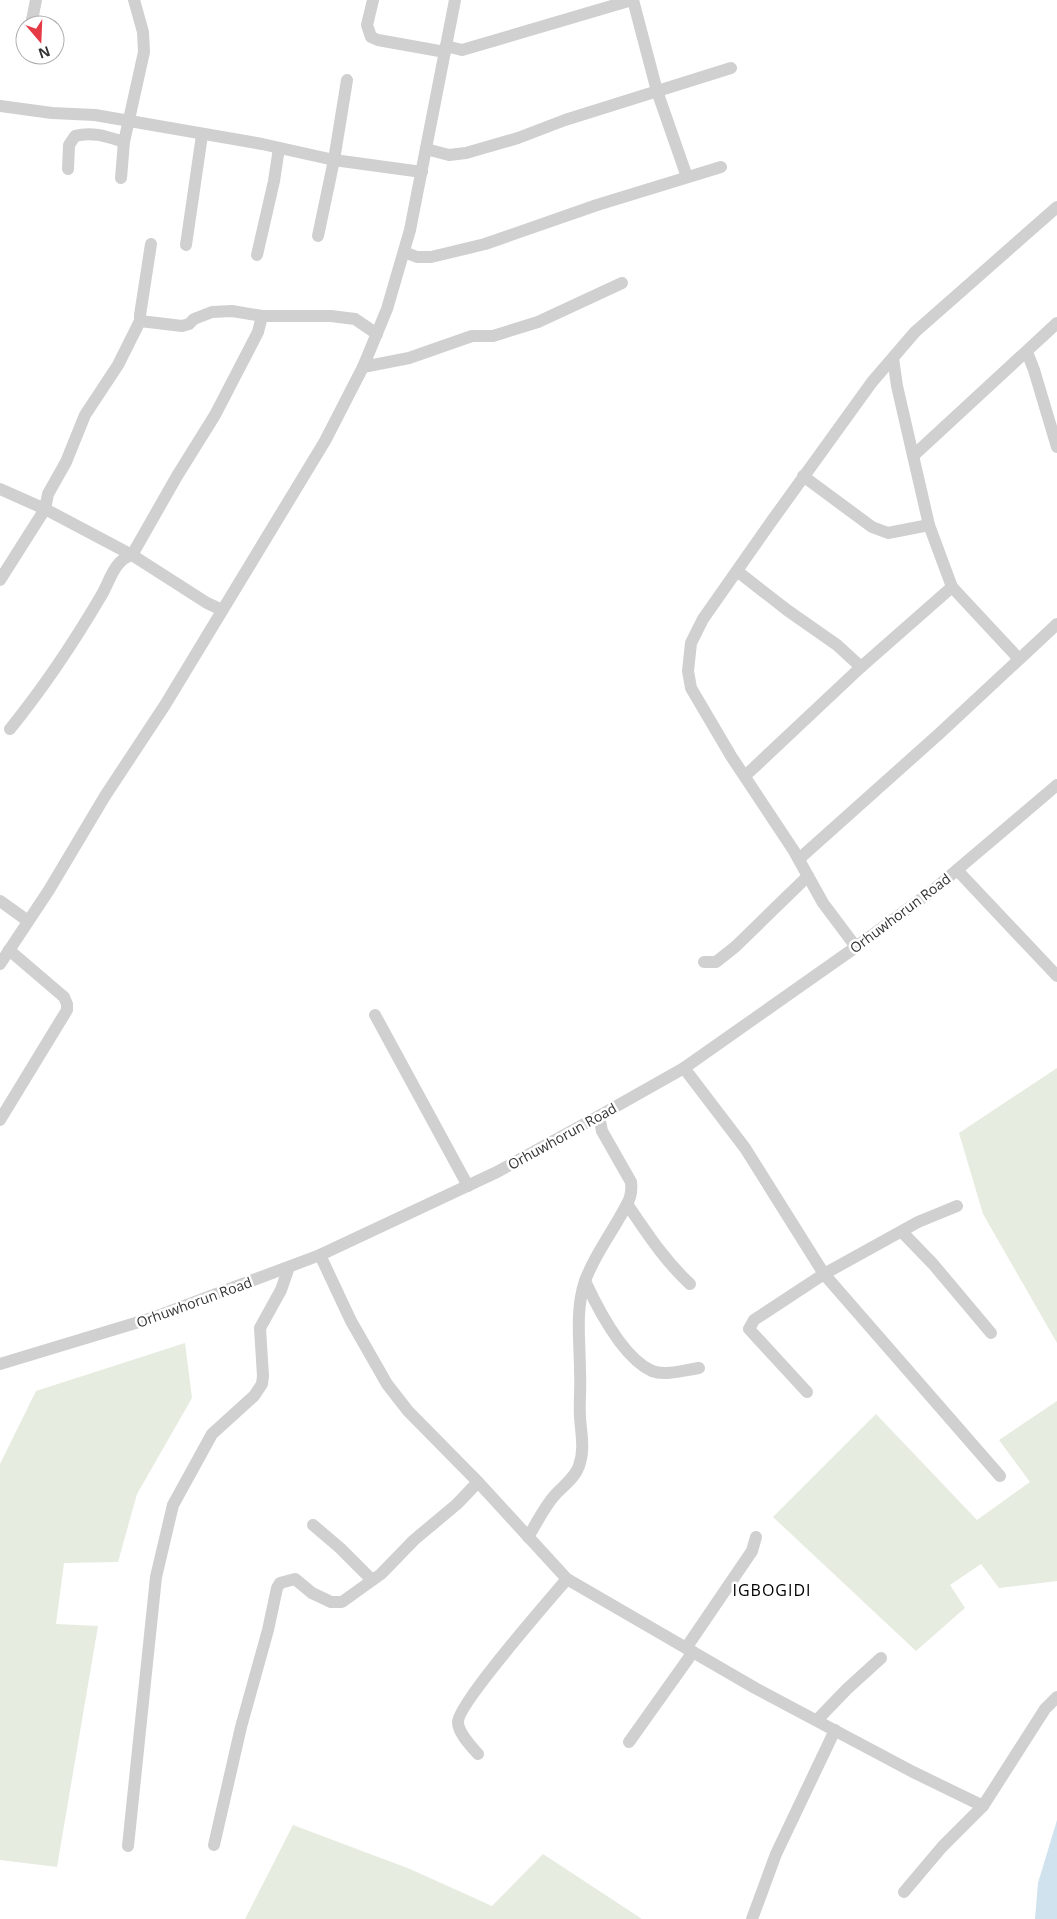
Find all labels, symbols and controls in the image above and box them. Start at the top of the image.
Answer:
north arrow [15,15,65,65]
text: N [36,42,53,64]
street label: Orhuwhorun Road [846,869,954,957]
street label: Orhuwhorun Road [504,1098,620,1174]
street label: Orhuwhorun Road [134,1272,254,1332]
district label: IGBOGIDI [732,1579,812,1601]

